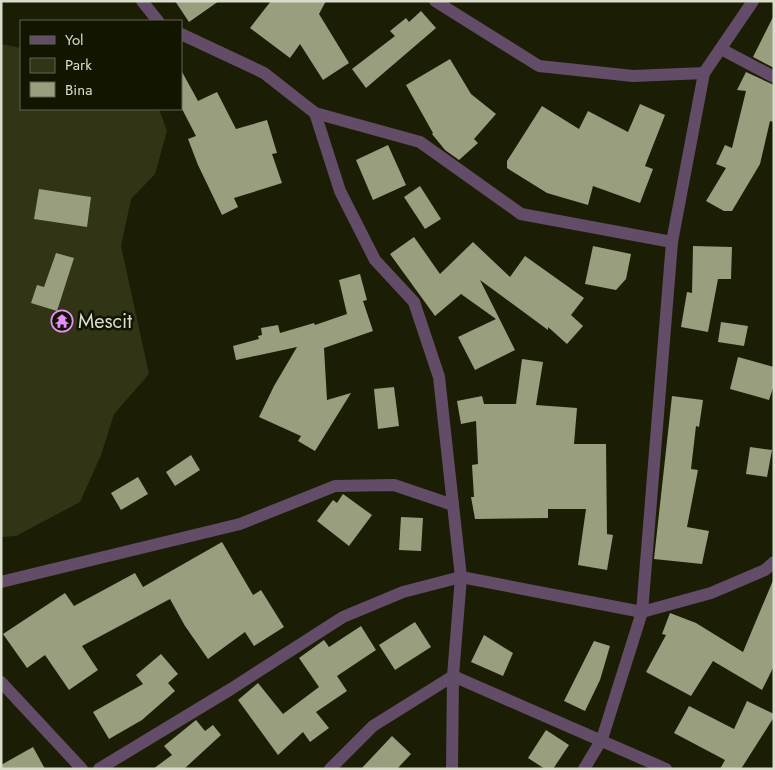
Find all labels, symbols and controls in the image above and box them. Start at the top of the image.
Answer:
legend [20,20,182,110]
text: Yol [65,29,84,51]
text: Park [65,54,92,76]
text: Bina [65,79,92,101]
place label: Mescit [78,307,132,336]
temple icon: Mescit [50,309,74,333]

